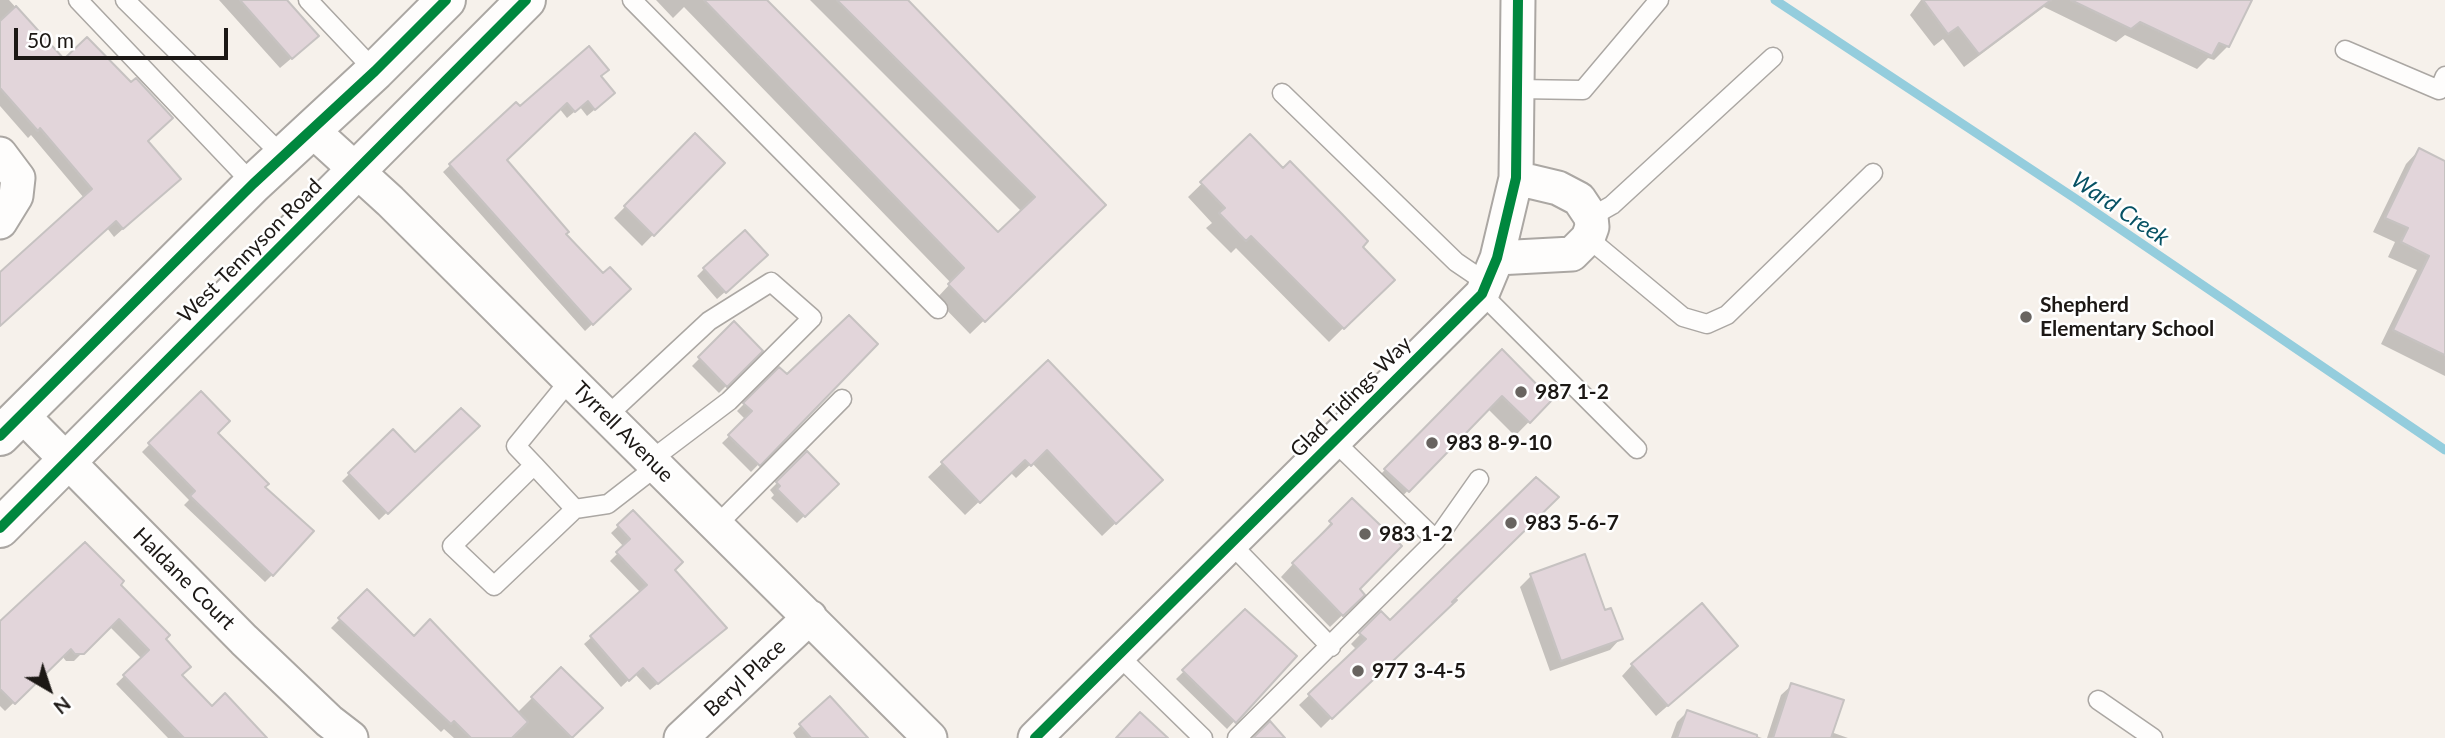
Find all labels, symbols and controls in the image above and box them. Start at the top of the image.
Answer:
scale bar [18,14,231,58]
text: 50 m [27,27,74,52]
water label: Ward Creek [2066,166,2174,252]
street label: West Tennyson Road [173,174,327,328]
place label: Shepherd Elementary School [2040,292,2214,342]
marker: Shepherd Elementary School [2018,309,2034,325]
street label: Glad Tidings Way [1285,331,1417,463]
street label: Tyrrell Avenue [567,376,679,488]
place label: 987 1-2 [1535,379,1609,405]
marker: 987 1-2 [1513,384,1529,400]
place label: 983 8-9-10 [1446,430,1552,456]
marker: 983 8-9-10 [1424,435,1440,451]
place label: 983 5-6-7 [1525,510,1619,536]
marker: 983 5-6-7 [1503,515,1519,531]
place label: 983 1-2 [1379,521,1453,547]
street label: Haldane Court [128,523,240,635]
marker: 983 1-2 [1357,526,1373,542]
street label: Beryl Place [699,634,791,722]
north arrow [14,654,84,724]
place label: 977 3-4-5 [1372,658,1466,684]
marker: 977 3-4-5 [1350,663,1366,679]
text: N [50,692,75,719]

